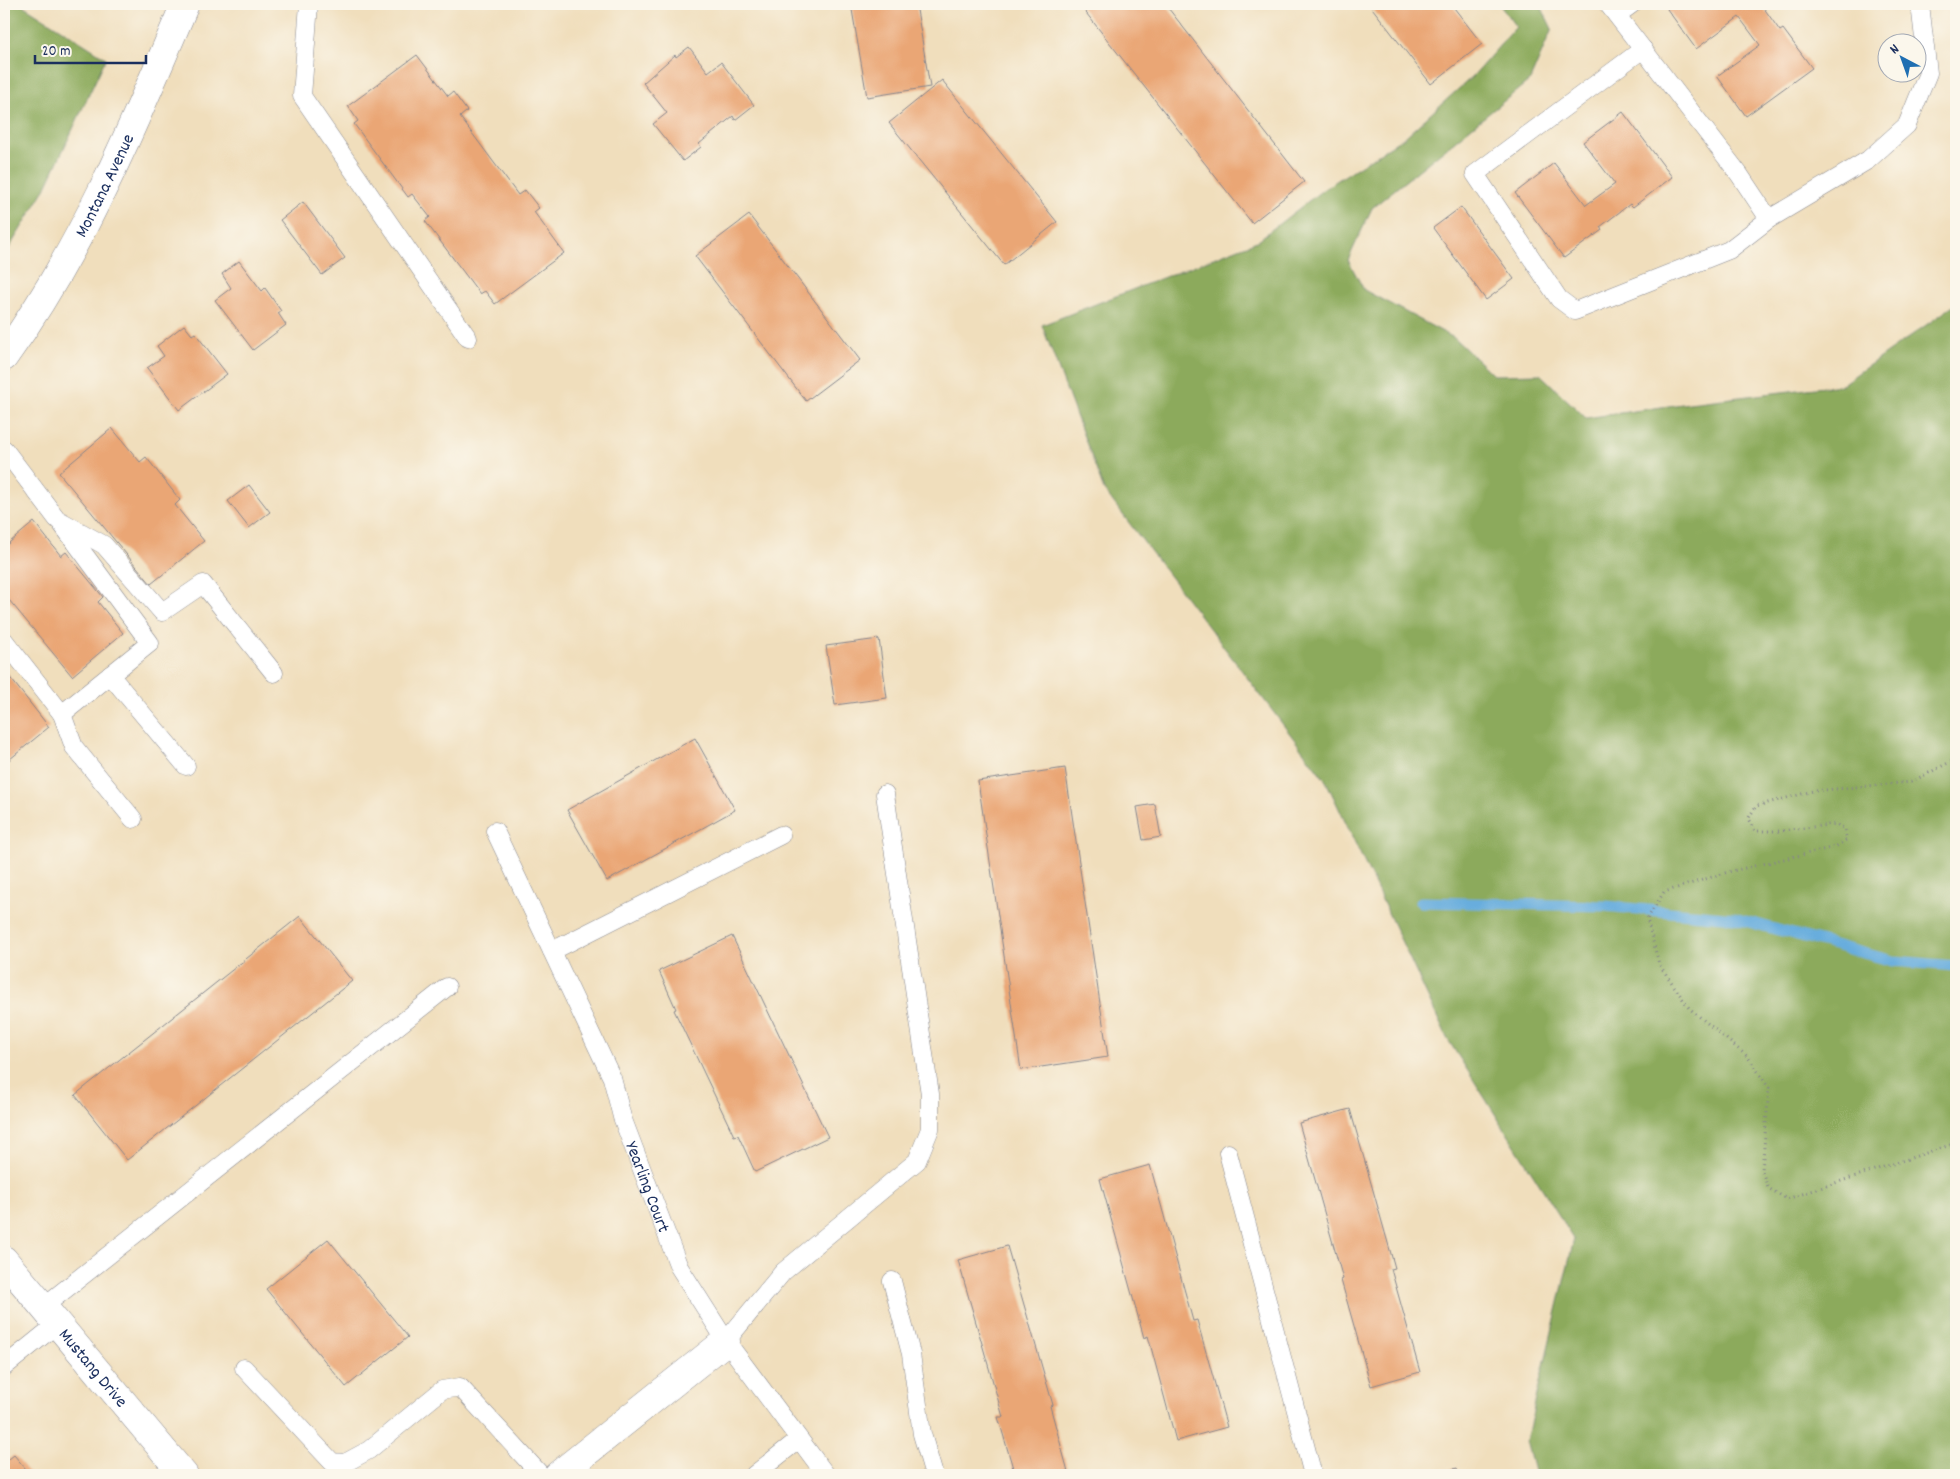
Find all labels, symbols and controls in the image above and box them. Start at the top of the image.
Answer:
scale bar [35,32,146,64]
north arrow [1878,32,1928,82]
text: N [1886,40,1904,60]
text: 20 m [42,41,70,63]
street label: Montana Avenue [70,130,142,242]
street label: Yearling Court [617,1138,675,1237]
street label: Mustang Drive [52,1324,132,1414]

